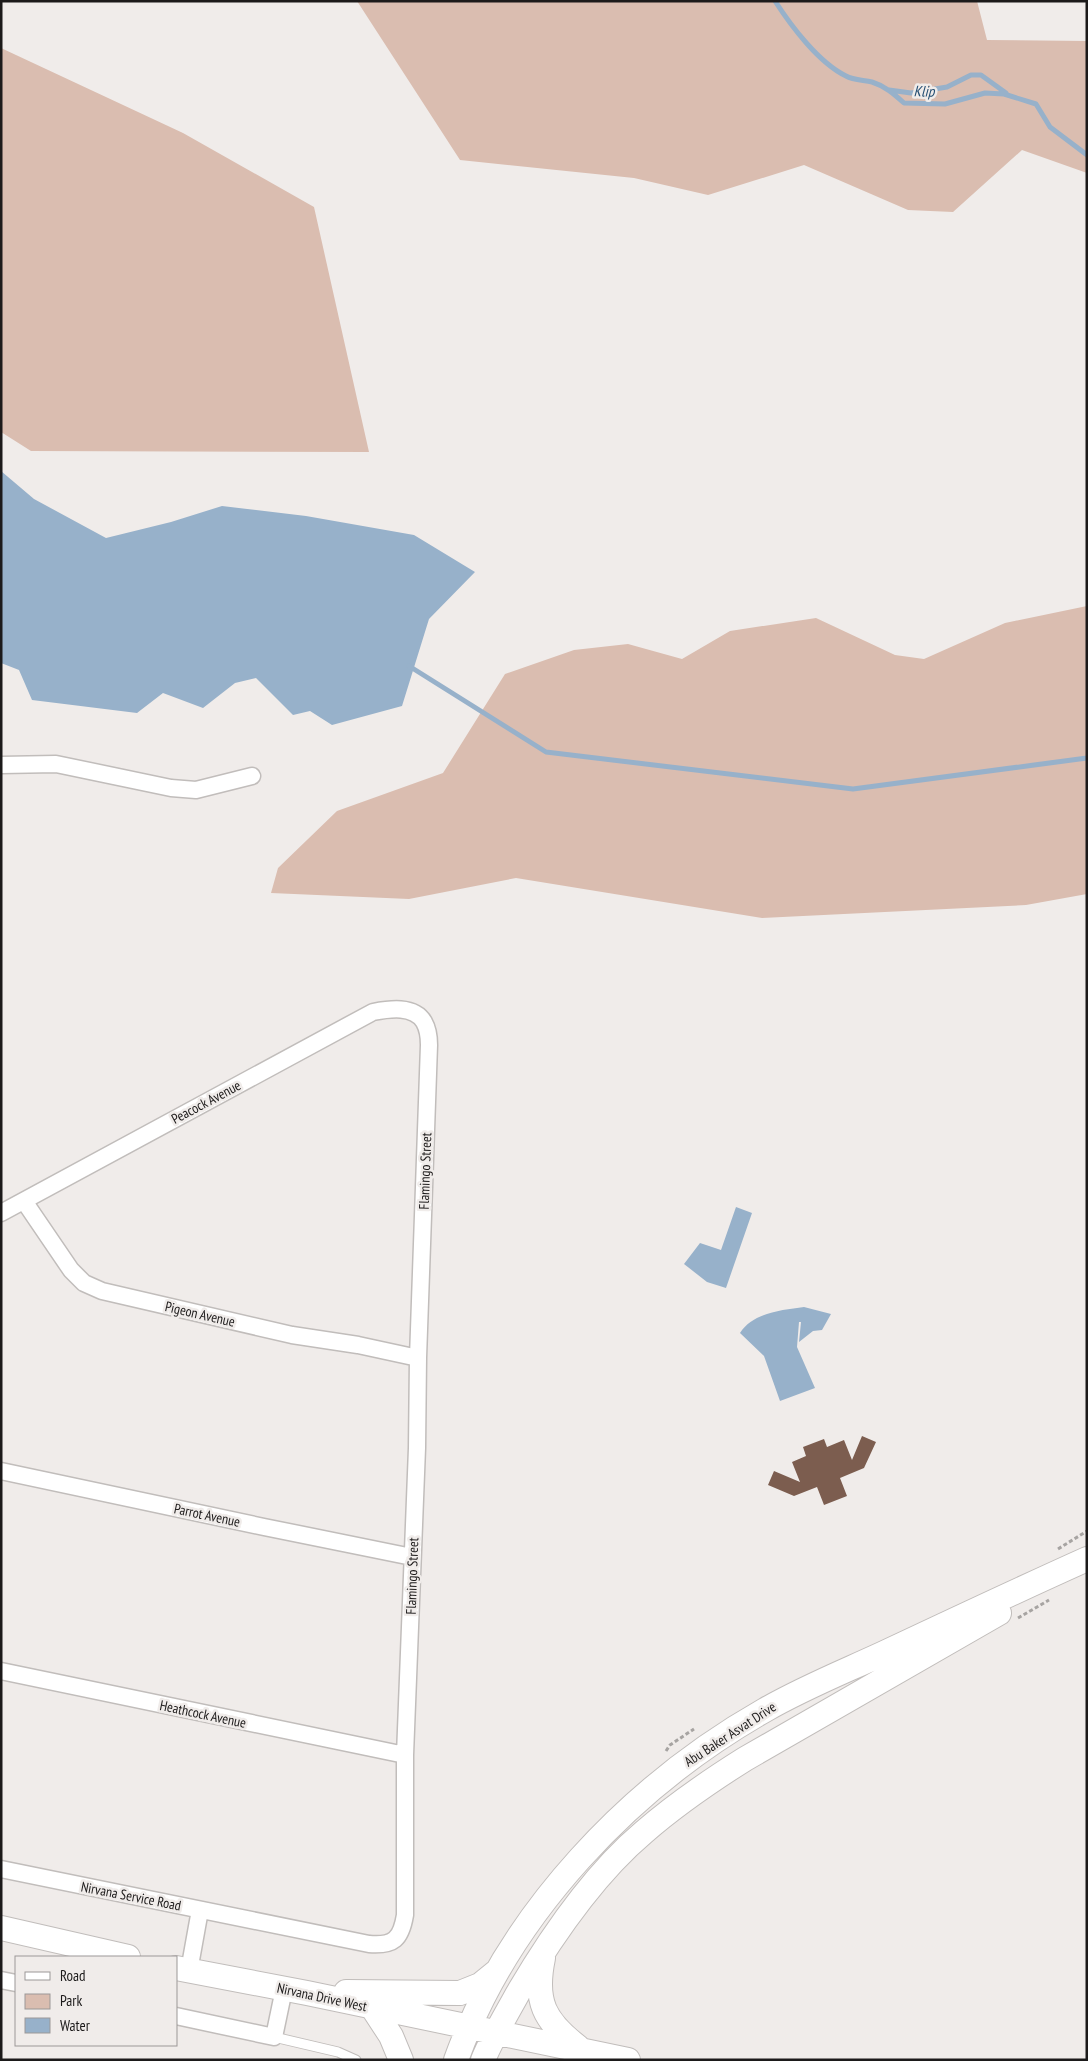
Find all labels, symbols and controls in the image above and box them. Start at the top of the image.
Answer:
water label: Klip [913,81,936,101]
street label: Peacock Avenue [168,1076,244,1128]
street label: Flamingo Street [415,1132,435,1210]
street label: Pigeon Avenue [163,1297,237,1331]
street label: Parrot Avenue [172,1499,242,1531]
street label: Flamingo Street [402,1537,422,1615]
street label: Heathcock Avenue [158,1696,248,1732]
street label: Abu Baker Asvat Drive [681,1697,780,1770]
street label: Nirvana Service Road [79,1877,183,1915]
legend [15,1956,178,2046]
text: Road [60,1966,86,1985]
street label: Nirvana Drive West [275,1979,369,2015]
text: Park [60,1991,82,2010]
text: Water [60,2016,91,2035]

